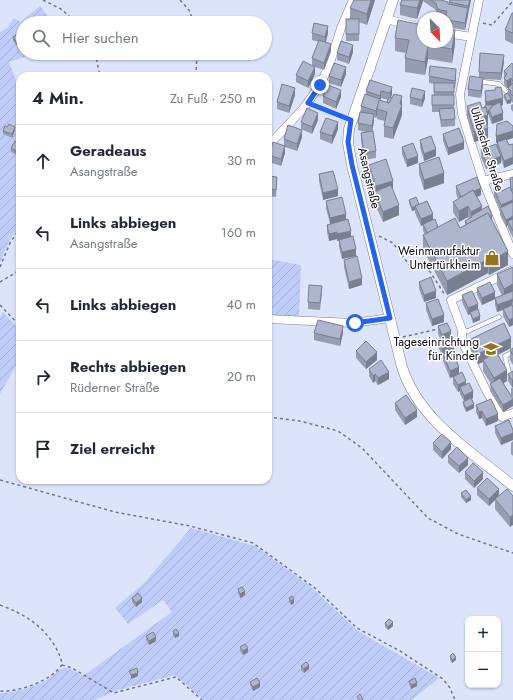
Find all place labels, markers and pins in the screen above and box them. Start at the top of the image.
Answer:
place label: Weinmanufaktur Untertürkheim [398,242,481,274]
shop icon: Weinmanufaktur Untertürkheim [483,249,501,267]
place label: Tageseinrichtung für Kinder [394,333,480,365]
school or university icon: Tageseinrichtung für Kinder [482,340,500,358]

